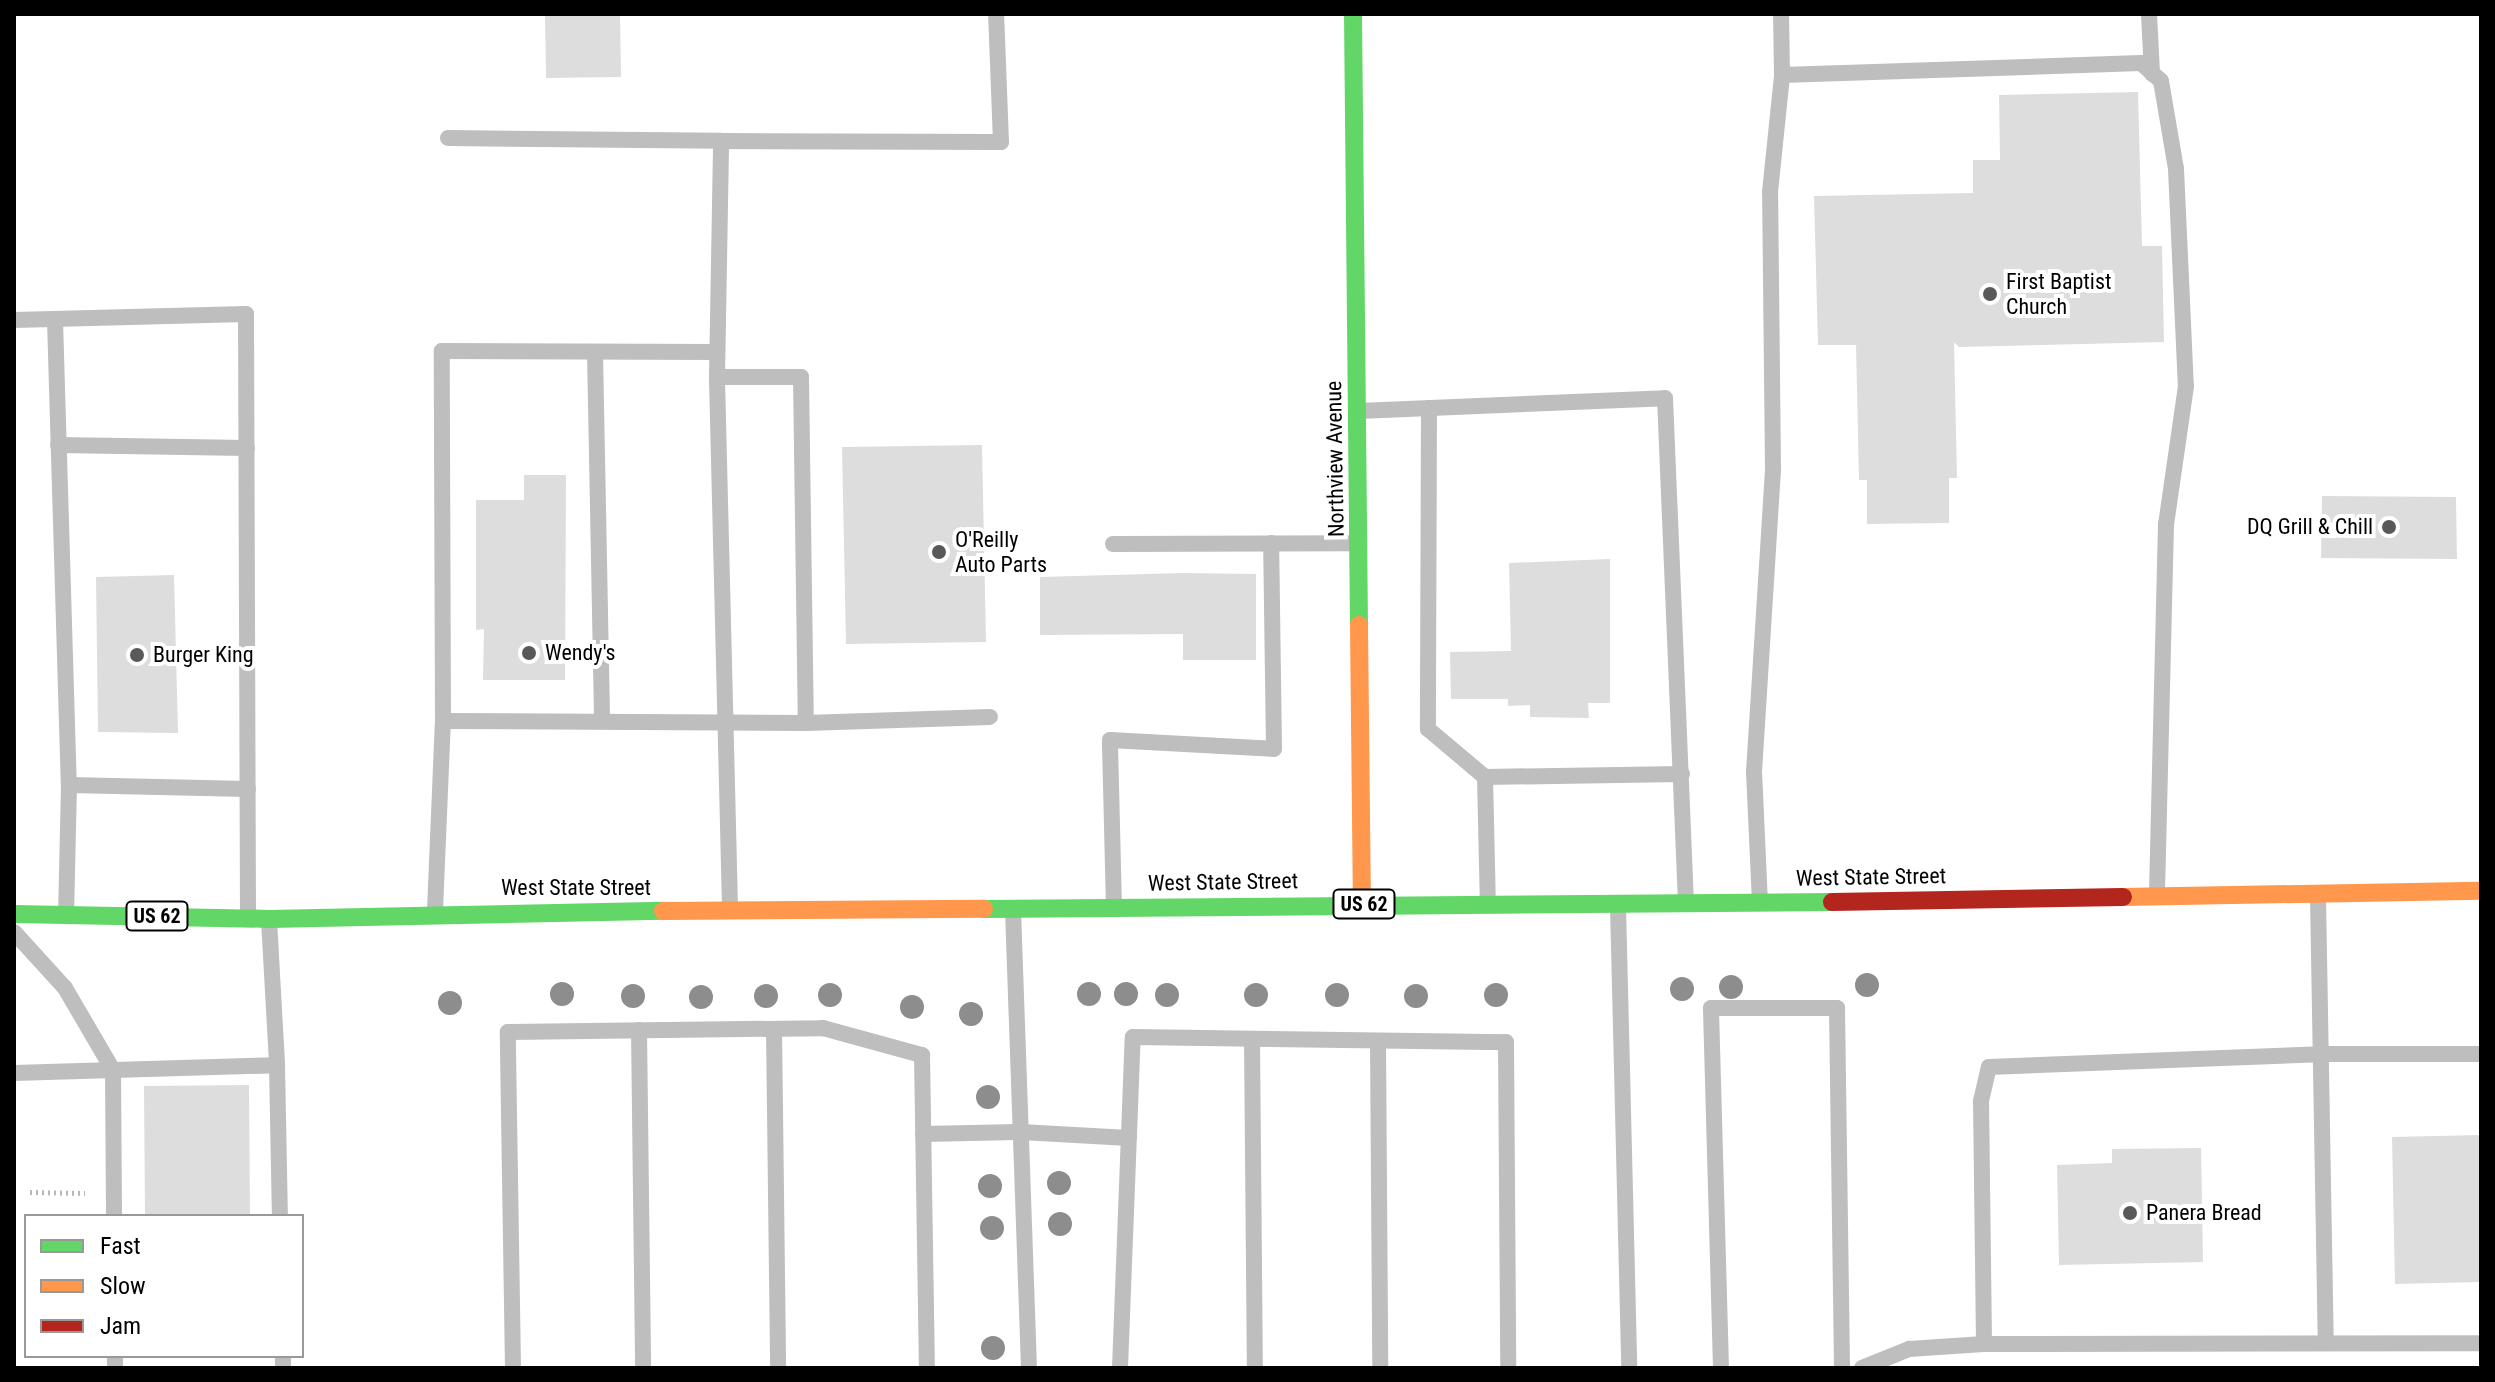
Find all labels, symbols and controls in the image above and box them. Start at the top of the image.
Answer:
place label: First Baptist Church [2006,268,2111,320]
marker: First Baptist Church [1981,285,1999,303]
street label: Northview Avenue [1320,381,1350,537]
place label: DQ Grill & Chill [2247,514,2373,540]
marker: DQ Grill & Chill [2380,518,2398,536]
place label: O'Reilly Auto Parts [955,526,1047,578]
marker: O'Reilly Auto Parts [930,543,948,561]
place label: Wendy's [545,640,616,666]
place label: Burger King [153,642,254,668]
marker: Wendy's [520,644,538,662]
marker: Burger King [128,646,146,664]
street label: West State Street [1796,862,1946,892]
street label: West State Street [1148,867,1298,897]
street label: West State Street [501,875,651,901]
road number: US 62 [1332,888,1396,920]
road number: US 62 [125,900,189,932]
place label: Panera Bread [2146,1200,2262,1226]
marker: Panera Bread [2121,1204,2139,1222]
legend [24,1214,304,1358]
text: Fast [100,1232,141,1260]
text: Slow [100,1272,146,1300]
text: Jam [100,1312,141,1340]

